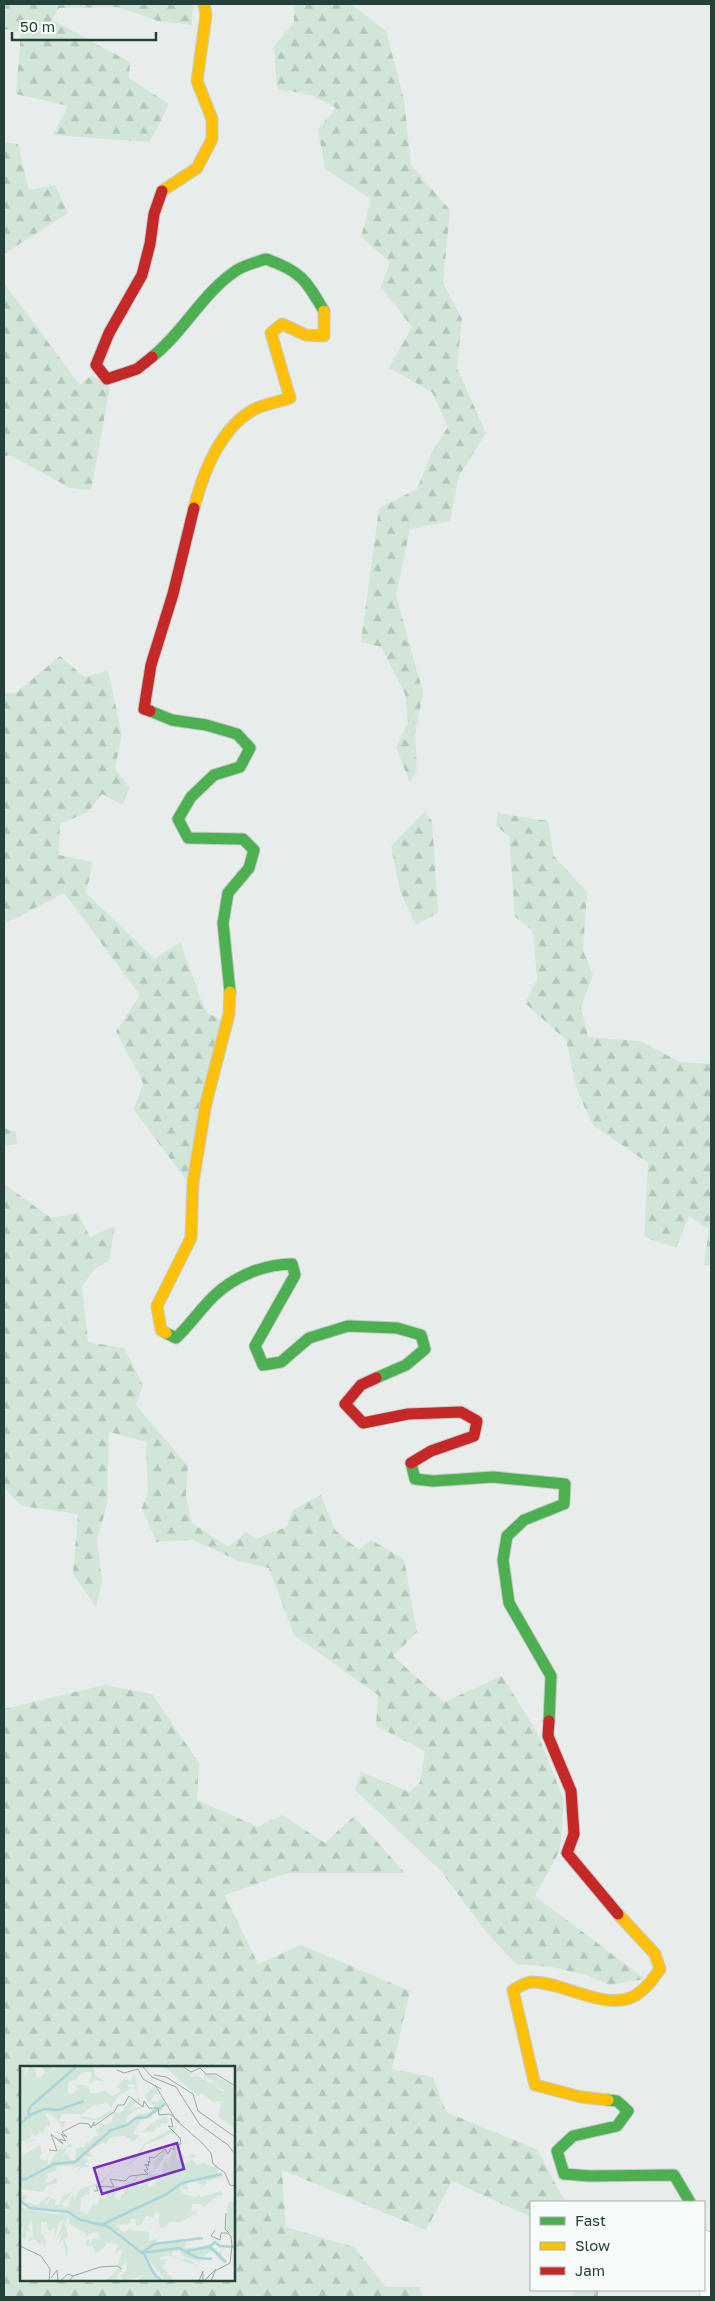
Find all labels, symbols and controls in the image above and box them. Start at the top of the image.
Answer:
scale bar [12,10,156,42]
text: 50 m [20,17,55,35]
inset map [20,2066,235,2281]
legend [530,2201,705,2291]
text: Fast [575,2211,606,2229]
text: Slow [575,2236,610,2254]
text: Jam [575,2261,605,2279]

